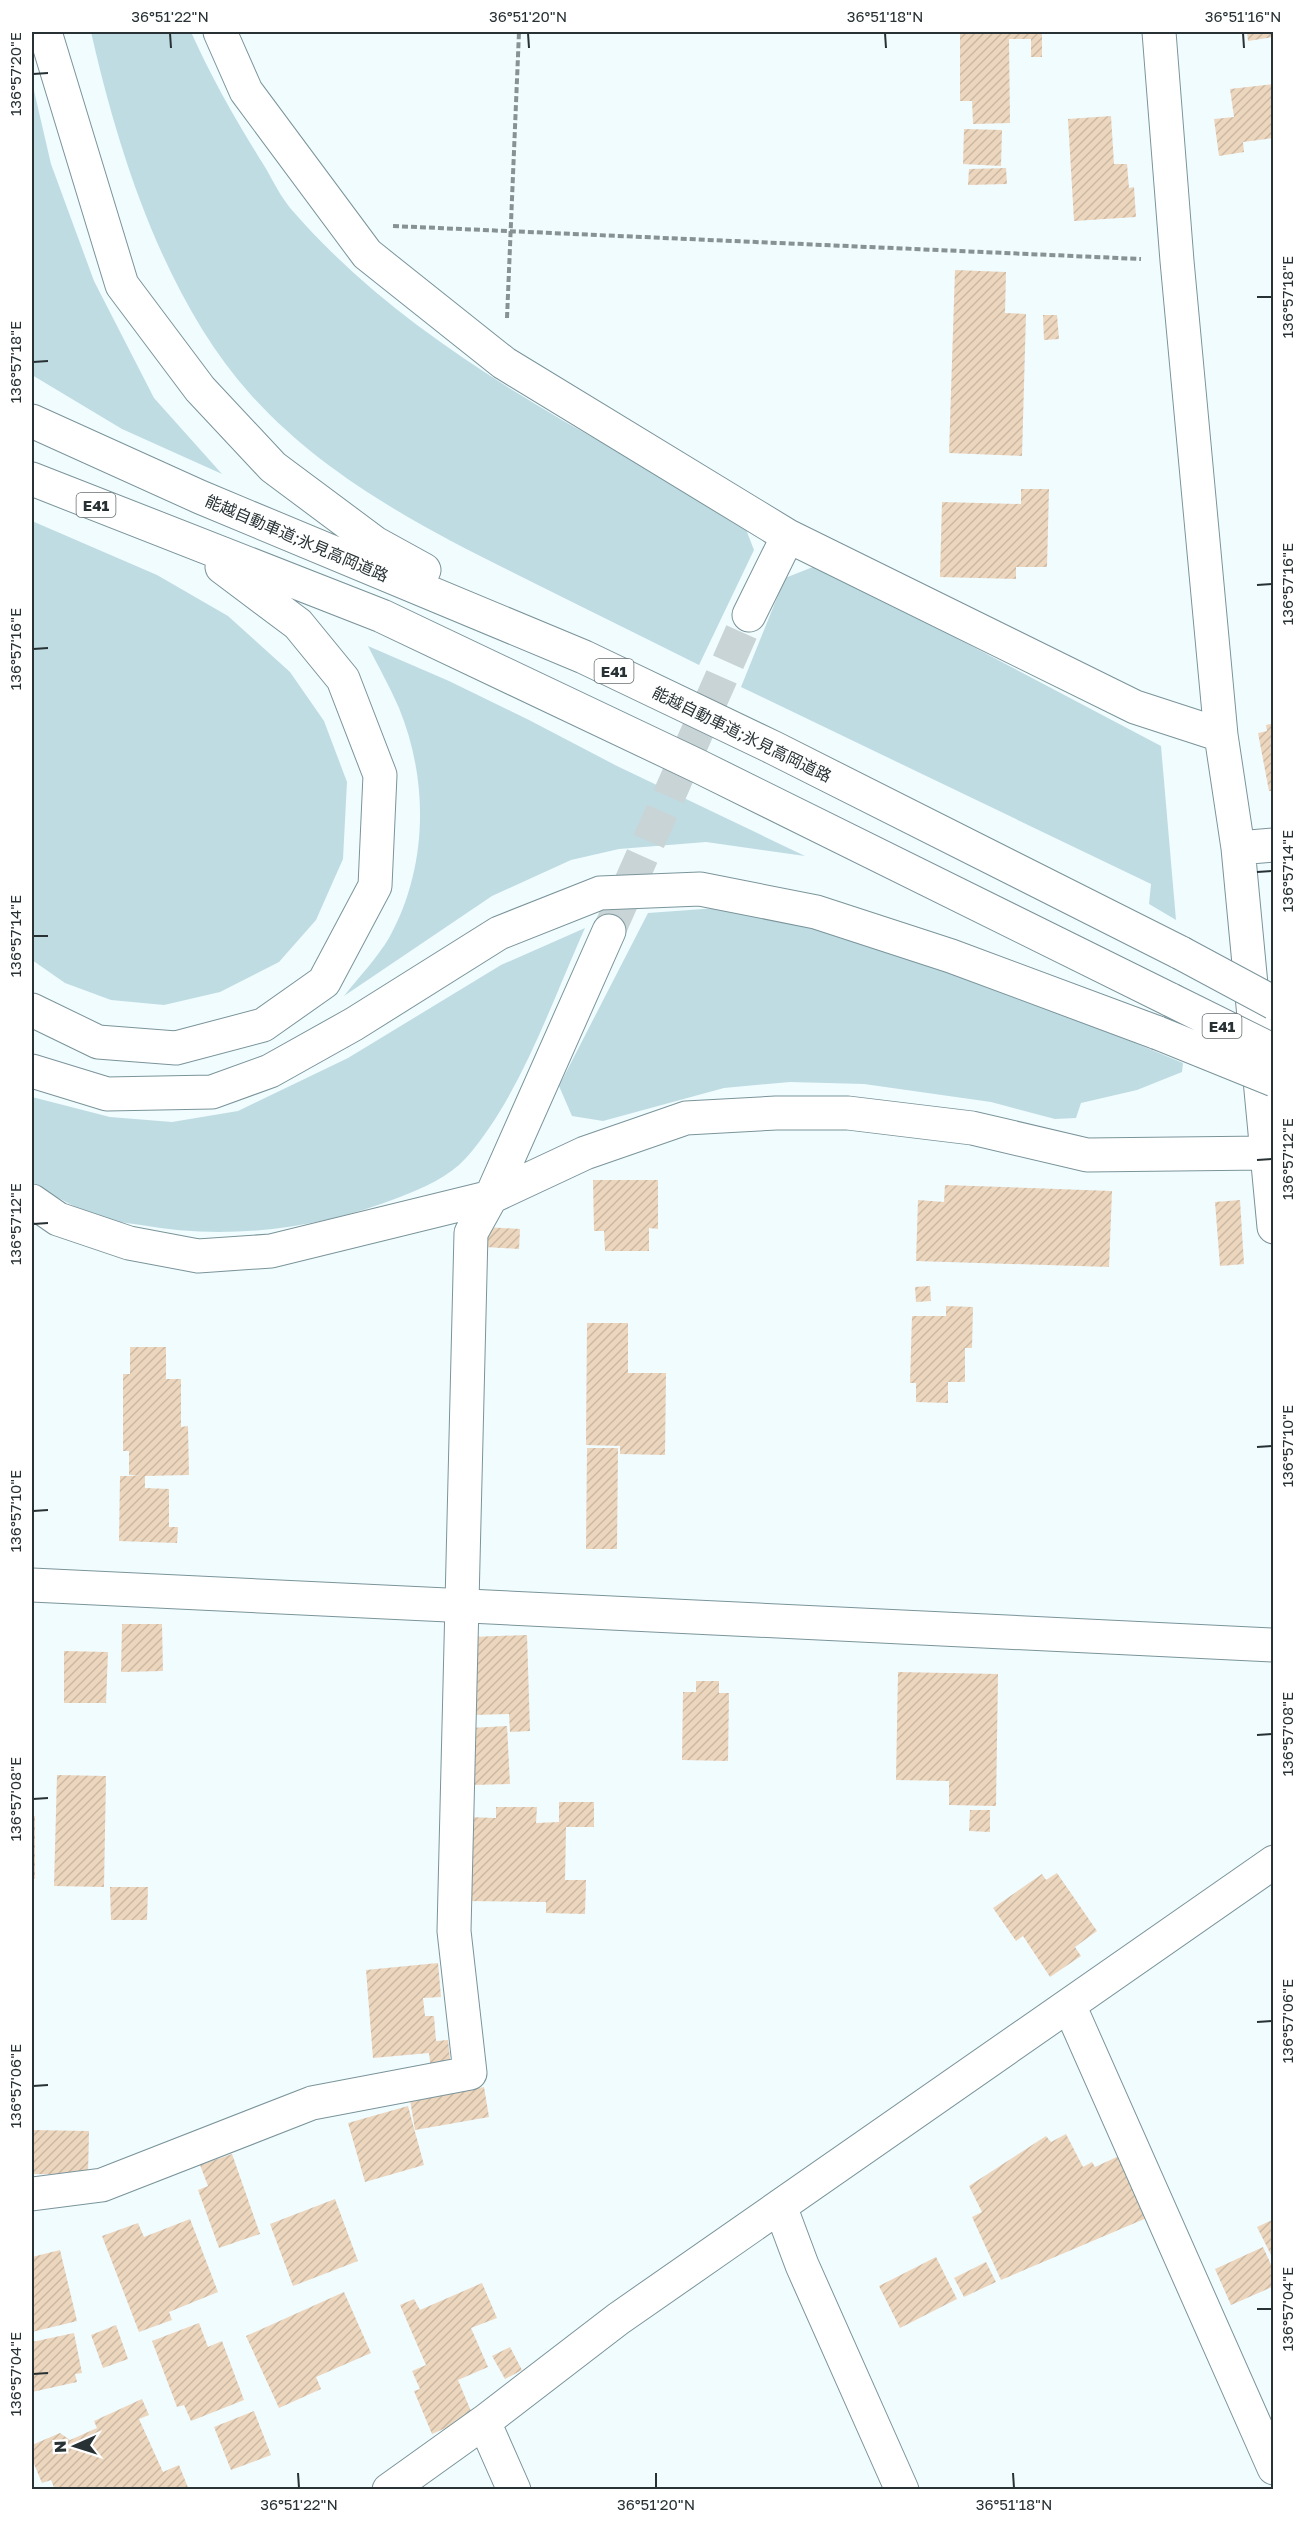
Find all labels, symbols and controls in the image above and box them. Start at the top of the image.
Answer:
text: 36°51'22"N [131,7,209,25]
text: 36°51'20"N [489,7,567,25]
text: 36°51'18"N [847,7,923,25]
text: 36°51'16"N [1205,7,1281,25]
text: 136°57'20"E [6,32,24,116]
text: 136°57'18"E [1278,256,1296,338]
text: 136°57'18"E [6,321,24,403]
street label: 能越自動車道;氷見高岡道路 [203,490,391,586]
road number: E41 [76,493,116,517]
text: 136°57'16"E [1278,543,1296,625]
text: 136°57'16"E [6,608,24,690]
road number: E41 [594,659,634,683]
street label: 能越自動車道;氷見高岡道路 [649,682,835,786]
text: 136°57'14"E [1278,830,1296,912]
text: 136°57'14"E [6,895,24,977]
road number: E41 [1202,1014,1242,1038]
text: 136°57'12"E [1278,1118,1296,1200]
text: 136°57'12"E [6,1183,24,1265]
text: 136°57'10"E [1278,1405,1296,1487]
text: 136°57'10"E [6,1470,24,1552]
text: 136°57'08"E [1278,1692,1296,1776]
text: 136°57'08"E [6,1757,24,1841]
text: 136°57'06"E [1278,1979,1296,2063]
text: 136°57'06"E [6,2044,24,2128]
text: 136°57'04"E [1278,2267,1296,2351]
text: 136°57'04"E [6,2332,24,2416]
north arrow [45,2416,105,2476]
text: N [50,2440,70,2453]
text: 36°51'22"N [260,2495,338,2513]
text: 36°51'20"N [617,2495,695,2513]
text: 36°51'18"N [976,2495,1052,2513]

